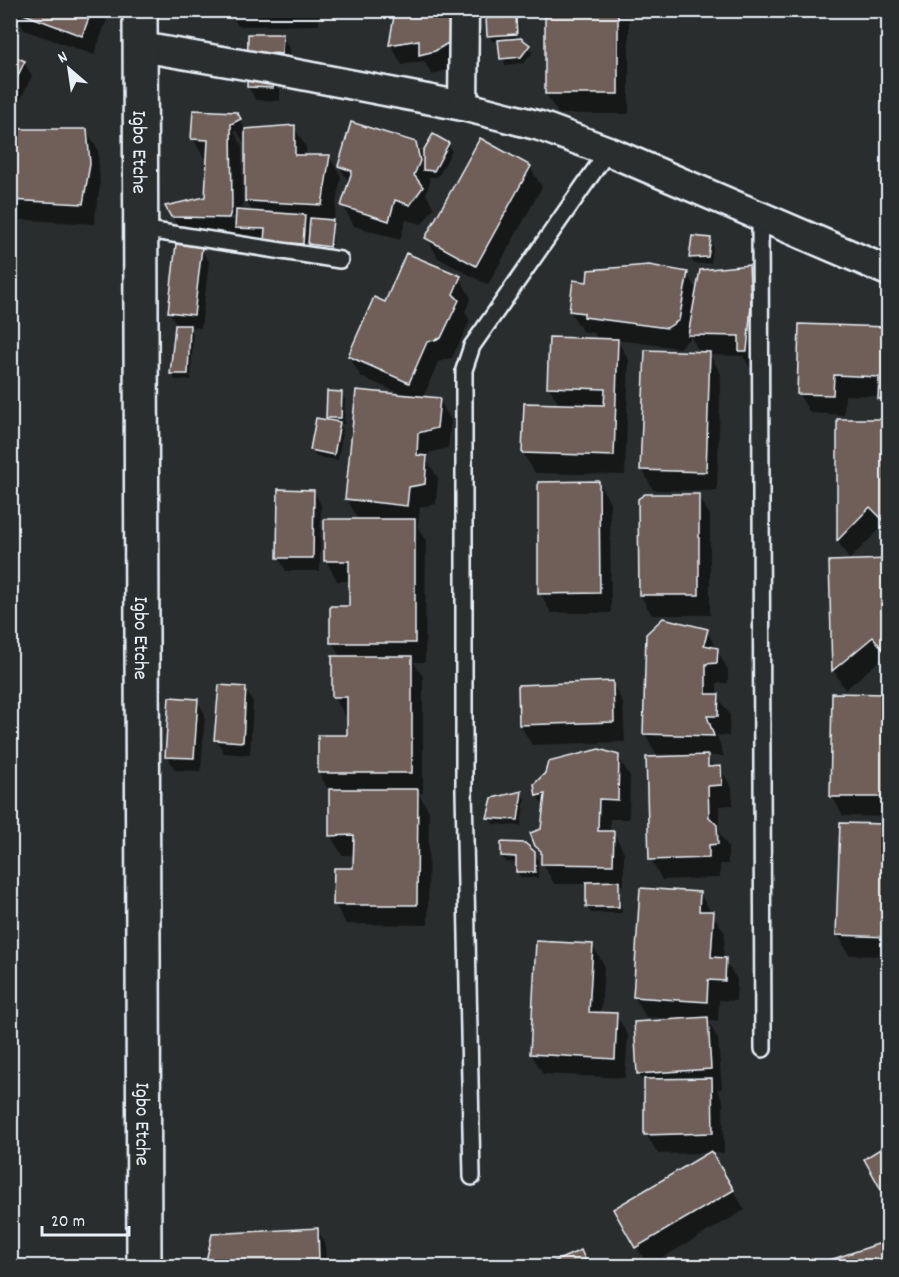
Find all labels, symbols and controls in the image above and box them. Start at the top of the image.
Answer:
north arrow [39,39,99,99]
text: N [54,46,72,70]
street label: Igbo Etche [122,110,153,194]
street label: Igbo Etche [124,596,154,680]
street label: Igbo Etche [125,1082,156,1166]
scale bar [42,1199,129,1237]
text: 20 m [51,1210,85,1235]

